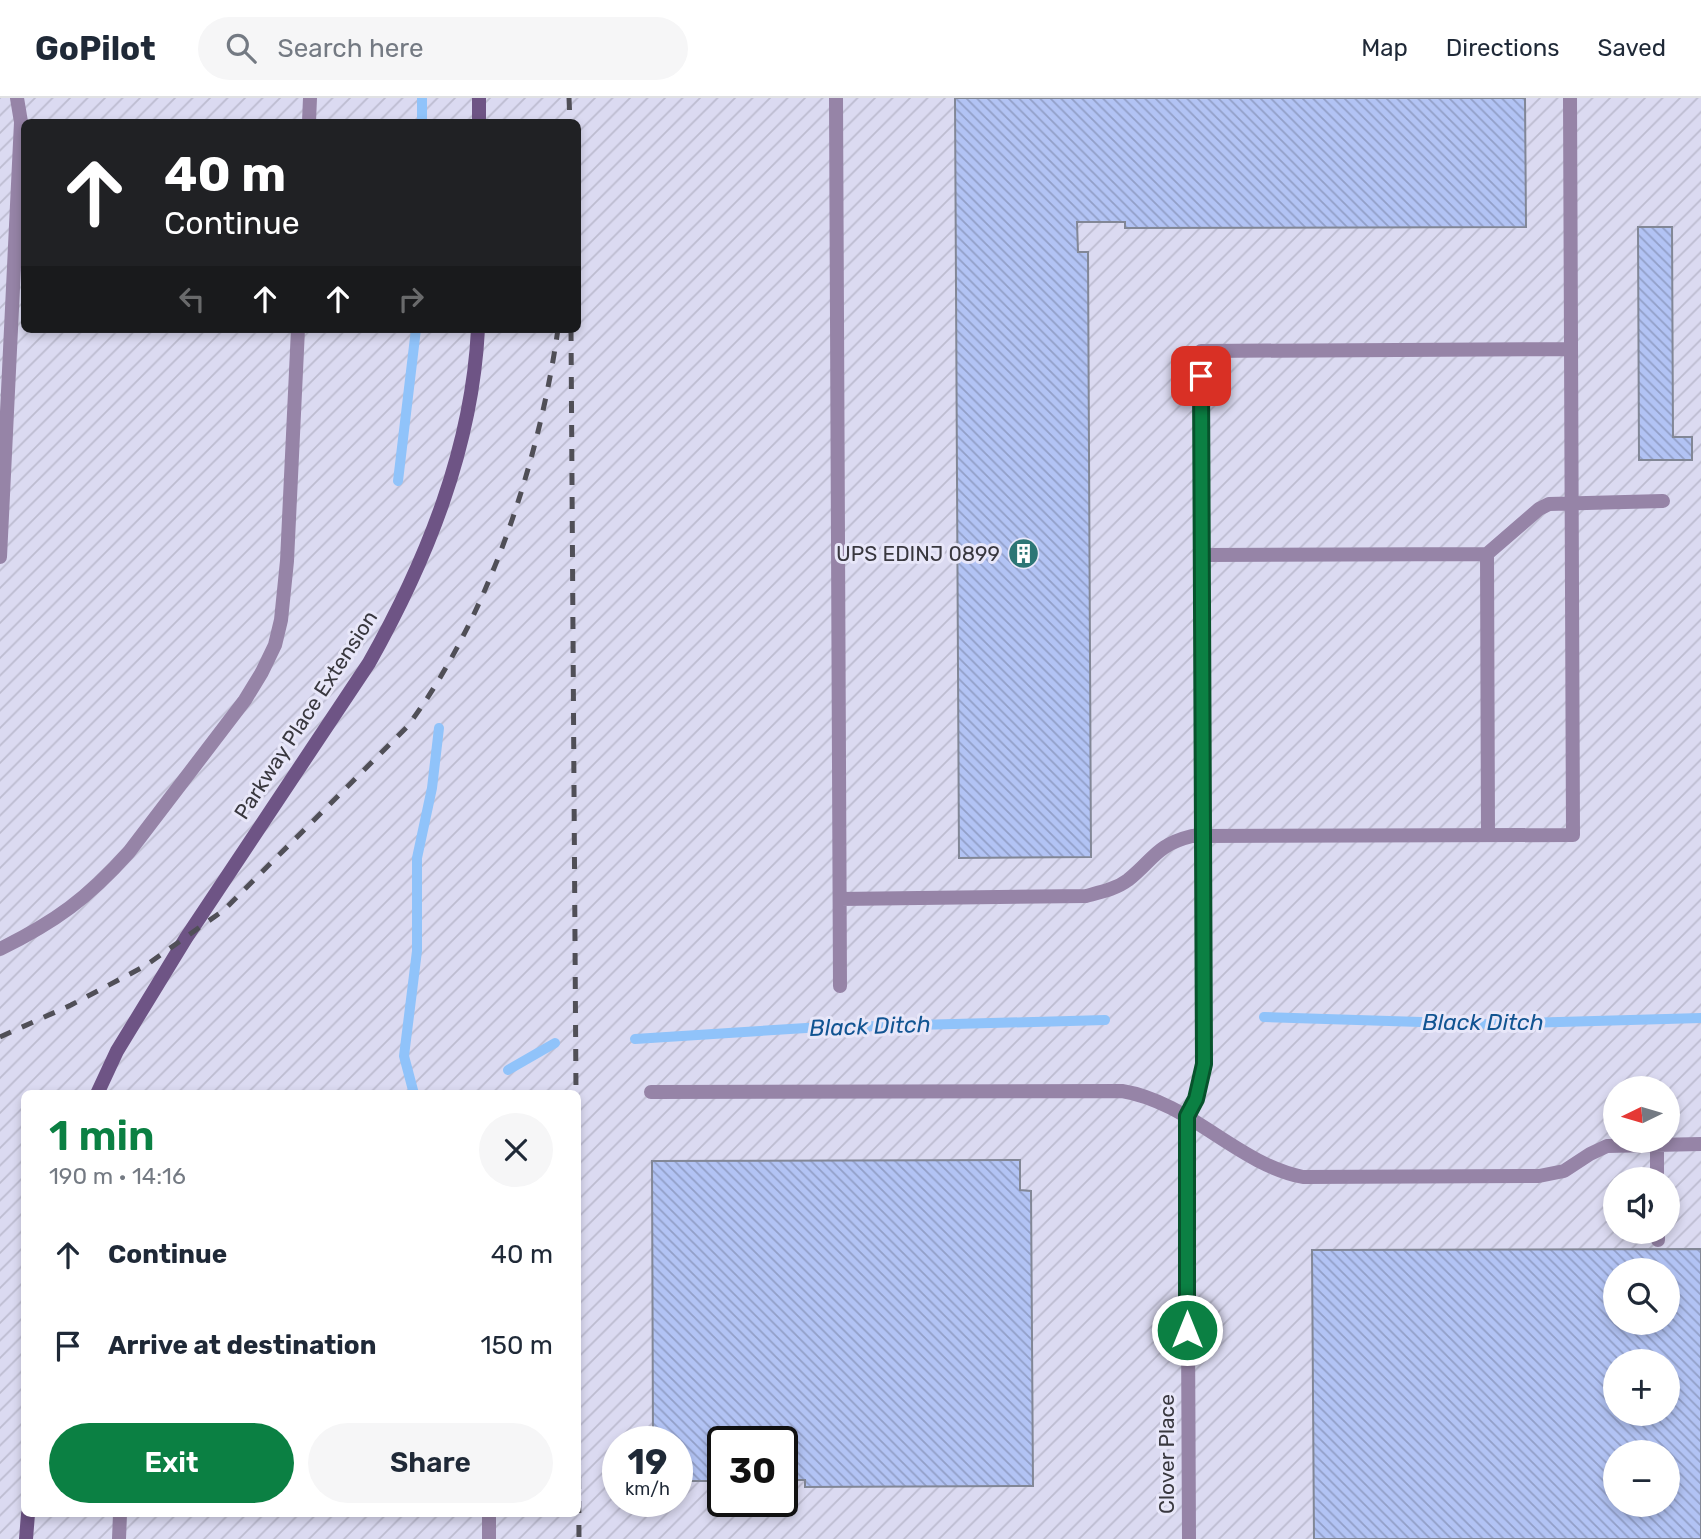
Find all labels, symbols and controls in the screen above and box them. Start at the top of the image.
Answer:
search box [198,17,688,80]
text: GoPilot [35,29,156,68]
icon: search [222,29,260,67]
text: Search here [278,33,423,64]
text: Map [1361,34,1408,62]
text: Directions [1446,34,1559,62]
text: Saved [1597,34,1666,62]
text: 40 m [164,145,286,203]
icon: ahead [49,147,140,238]
text: Continue [164,204,300,242]
icon: left [173,280,211,318]
icon: ahead [246,280,284,318]
icon: ahead [319,280,357,318]
icon: right [392,280,430,318]
pin [1171,346,1231,406]
icon: arrive [1182,357,1220,395]
building icon: UPS EDINJ 0899 [1006,537,1040,571]
place label: UPS EDINJ 0899 [836,541,1000,566]
street label: Parkway Place Extension [229,606,382,824]
water label: Black Ditch [1422,1008,1544,1036]
water label: Black Ditch [809,1010,931,1042]
north arrow [1603,1076,1680,1153]
map controls [1603,1076,1680,1517]
text: 1 min [49,1111,155,1161]
button: close [479,1113,553,1187]
text: 190 m · 14:16 [49,1162,186,1190]
button: sound [1603,1167,1680,1244]
icon: ahead [49,1236,87,1274]
text: Continue [108,1239,227,1270]
text: 40 m [491,1239,553,1270]
button: search [1603,1258,1680,1335]
position arrow [1150,1293,1224,1367]
icon: arrive [49,1327,87,1365]
text: Arrive at destination [108,1330,376,1361]
text: 150 m [480,1330,553,1361]
button: + [1603,1349,1680,1426]
street label: Clover Place [1154,1394,1179,1514]
button: Exit [49,1423,294,1503]
button: Share [308,1423,553,1503]
speed limit sign: 30 [707,1426,798,1517]
button: − [1603,1440,1680,1517]
text: 19 [628,1441,667,1483]
text: km/h [625,1478,670,1500]

